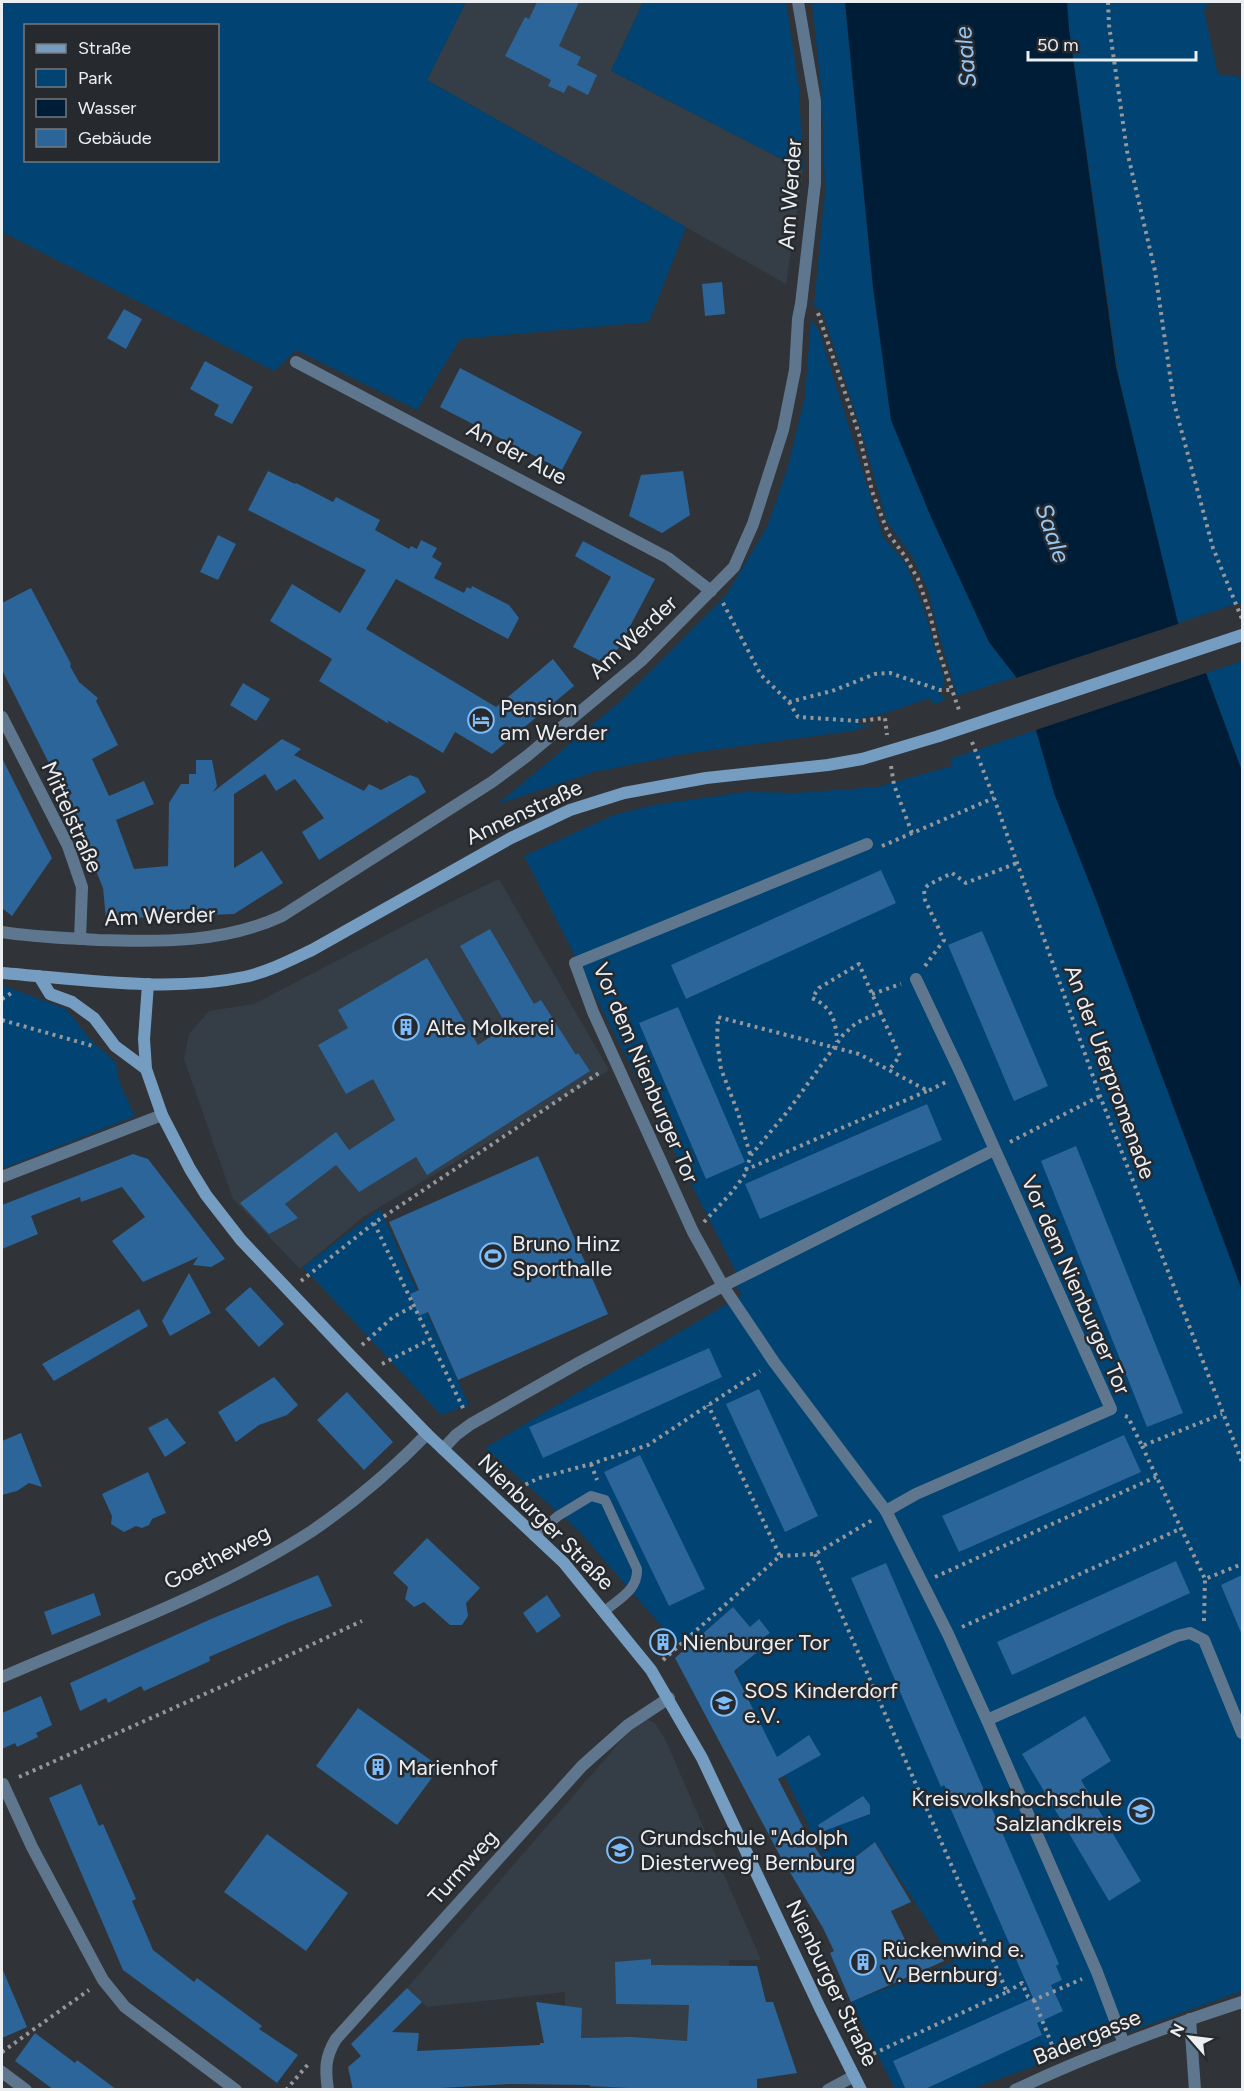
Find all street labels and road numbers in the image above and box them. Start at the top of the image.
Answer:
street label: Am Werder [773,137,807,250]
street label: An der Aue [462,415,572,491]
street label: Am Werder [583,589,683,685]
street label: Mittelstraße [36,757,108,877]
street label: Annenstraße [461,773,587,851]
street label: Am Werder [104,901,217,931]
street label: Vor dem Nienburger Tor [587,959,705,1188]
street label: An der Uferpromenade [1059,961,1161,1183]
street label: Vor dem Nienburger Tor [1015,1171,1137,1399]
street label: Nienburger Straße [472,1448,620,1596]
street label: Goetheweg [159,1519,275,1595]
street label: Turmweg [422,1824,504,1910]
street label: Nienburger Straße [780,1895,884,2071]
street label: Badergasse [1029,2003,1145,2071]

